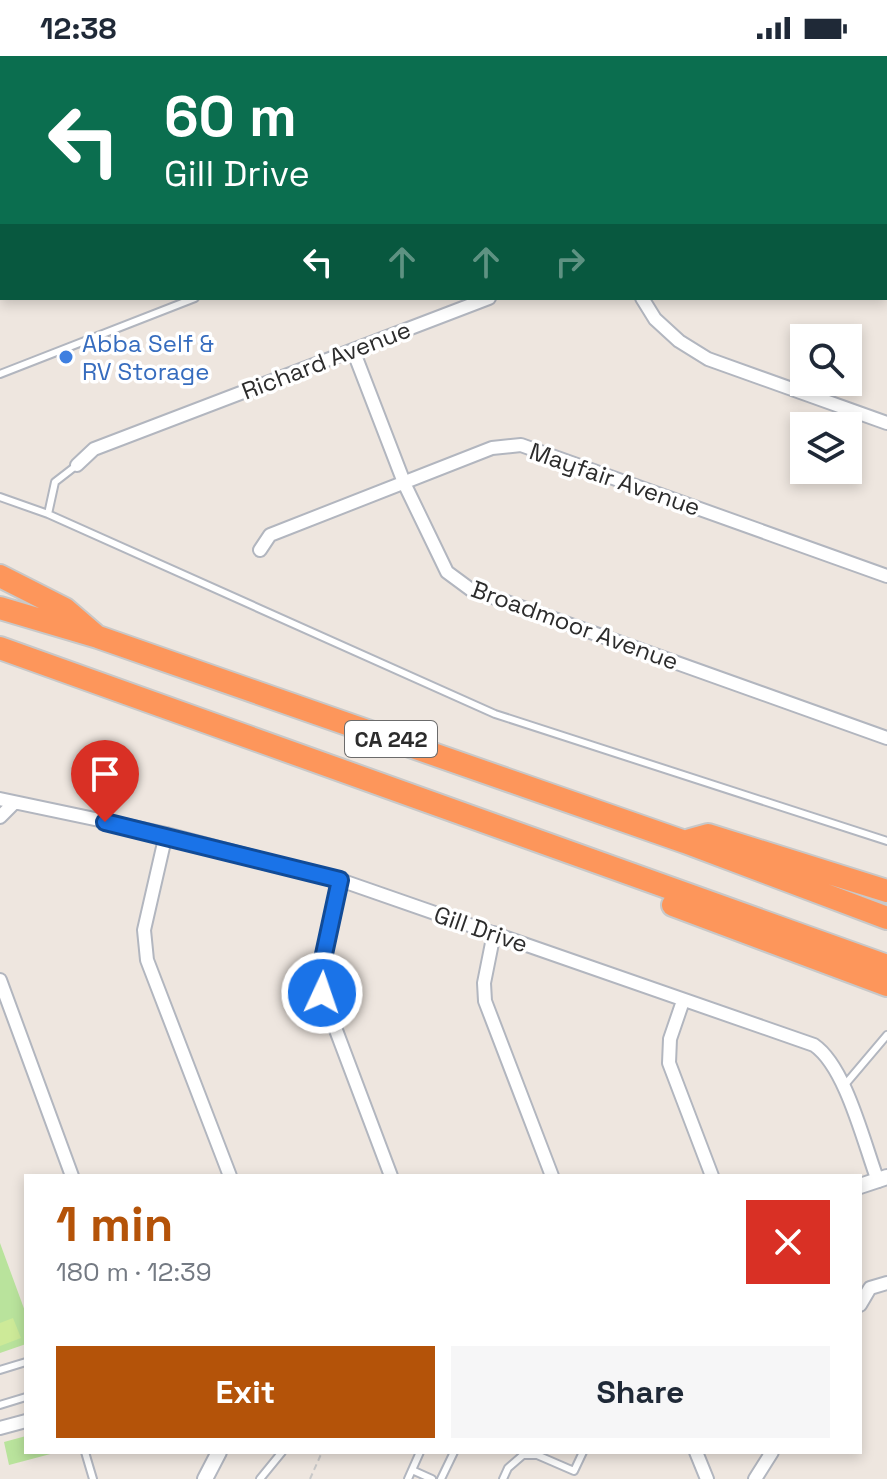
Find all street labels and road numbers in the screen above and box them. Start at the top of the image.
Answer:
street label: Richard Avenue [237,314,415,406]
street label: Mayfair Avenue [525,435,705,523]
street label: Broadmoor Avenue [467,573,683,677]
road number: CA 242 [345,721,437,757]
street label: Gill Drive [430,899,532,959]

